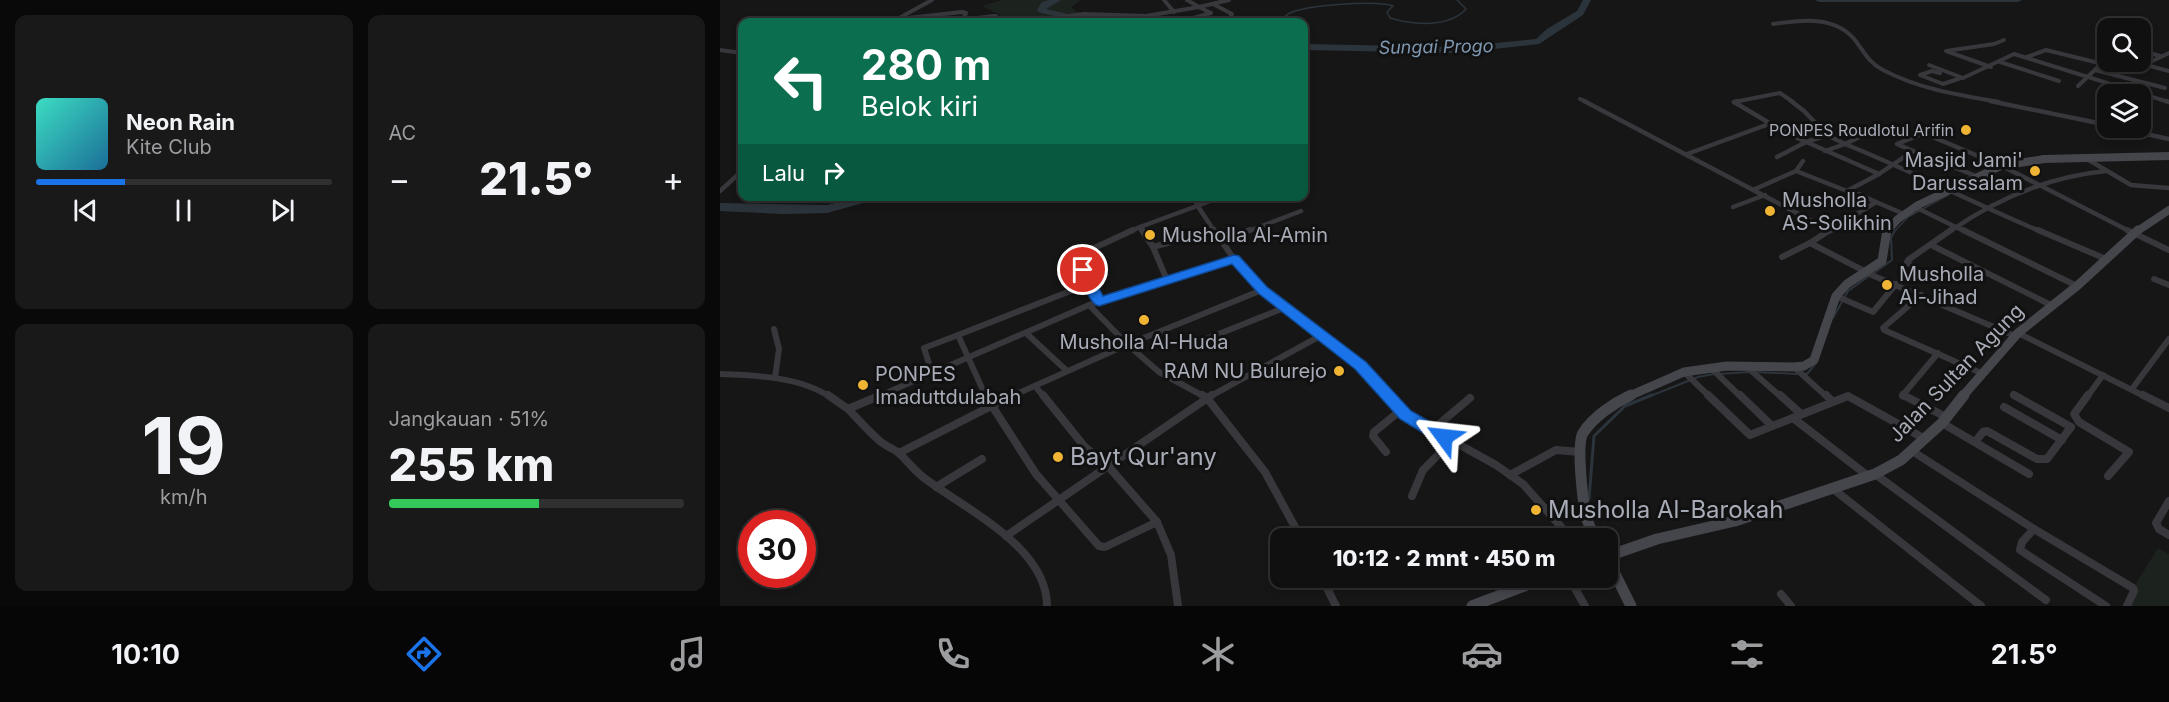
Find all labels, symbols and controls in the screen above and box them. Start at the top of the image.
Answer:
map controls [2097,18,2151,138]
button: search [2097,18,2151,72]
water label: Sungai Progo [1378,35,1494,58]
text: 280 m [861,39,991,90]
icon: left [762,42,840,120]
button: layers [2097,84,2151,138]
text: Belok kiri [861,90,978,123]
text: Neon Rain [126,109,235,135]
place label: PONPES Roudlotul Arifin [1769,120,1954,140]
text: AC [389,121,416,145]
marker: PONPES Roudlotul Arifin [1959,123,1973,137]
text: Kite Club [126,135,212,159]
place label: Masjid Jami' Darussalam [1905,148,2023,195]
text: 21.5° [479,151,593,206]
icon: right [817,156,850,189]
text: − [389,159,410,199]
text: + [662,159,684,199]
text: Lalu [762,160,805,186]
marker: Masjid Jami' Darussalam [2028,164,2042,178]
place label: Musholla AS-Solikhin [1782,188,1892,235]
icon: previous [69,194,102,227]
icon: pause [167,194,200,227]
icon: next [266,194,299,227]
marker: Musholla AS-Solikhin [1763,204,1777,218]
place label: Musholla Al-Amin [1162,223,1328,247]
marker: Musholla Al-Amin [1143,228,1157,242]
pin [1057,244,1108,295]
icon: arrive [1066,253,1099,286]
place label: Musholla Al-Jihad [1899,262,1984,309]
marker: Musholla Al-Jihad [1880,278,1894,292]
street label: Jalan Sultan Agung [1884,299,2028,447]
marker: Musholla Al-Huda [1137,313,1151,327]
place label: Musholla Al-Huda [1060,330,1228,354]
place label: RAM NU Bulurejo [1164,359,1327,383]
place label: PONPES Imaduttdulabah [875,362,1021,409]
marker: RAM NU Bulurejo [1332,364,1346,378]
marker: PONPES Imaduttdulabah [856,378,870,392]
text: 19 [142,398,226,493]
position arrow [1412,405,1476,469]
text: Jangkauan · 51% [389,407,549,431]
text: 255 km [389,437,554,492]
place label: Bayt Qur'any [1070,442,1217,471]
marker: Bayt Qur'any [1051,450,1065,464]
text: km/h [160,485,208,509]
place label: Musholla Al-Barokah [1548,495,1783,524]
marker: Musholla Al-Barokah [1529,503,1543,517]
speed limit sign: 30 [738,510,816,588]
text: 10:12 · 2 mnt · 450 m [1333,545,1555,571]
icon: directions [403,633,445,675]
icon: music [667,633,709,675]
icon: phone [932,633,974,675]
icon: climate [1197,633,1239,675]
icon: car [1461,633,1503,675]
icon: filters [1726,633,1768,675]
text: 10:10 [111,638,180,671]
text: 21.5° [1991,638,2058,671]

